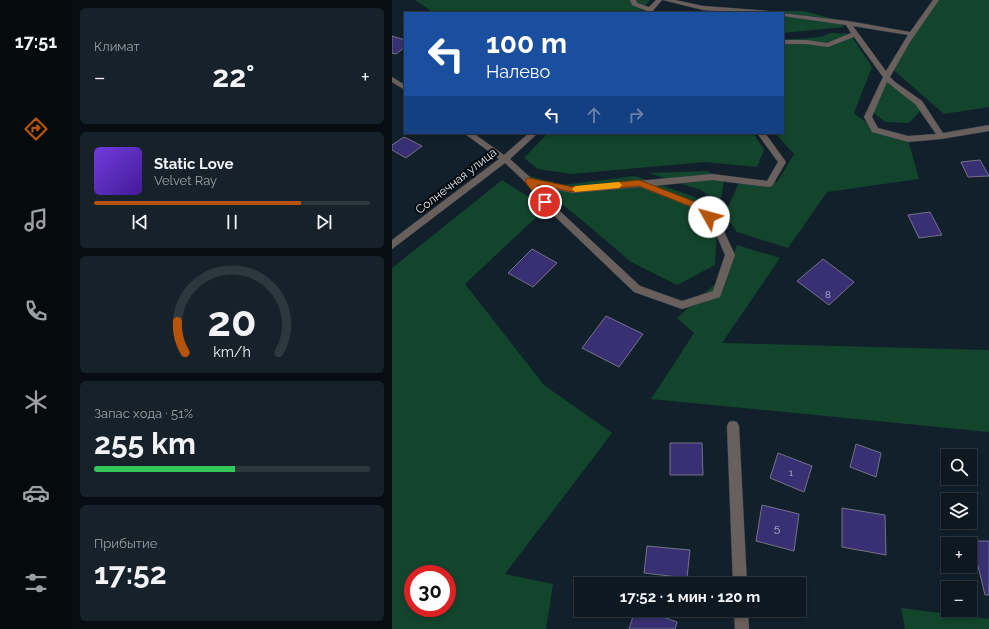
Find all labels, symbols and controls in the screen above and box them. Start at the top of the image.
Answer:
text: 100 m [486,27,567,60]
icon: left [420,28,472,80]
text: 17:51 [15,31,57,52]
text: Климат [94,39,140,54]
text: 22° [212,59,254,94]
text: Налево [486,61,550,82]
text: − [94,64,106,90]
text: + [361,64,370,90]
icon: left [541,104,563,126]
icon: ahead [583,104,605,126]
icon: right [625,104,647,126]
icon: directions [22,115,50,143]
street label: Солнечная улица [413,145,499,217]
text: Static Love [154,155,233,173]
text: Velvet Ray [154,173,217,188]
pin [528,185,562,219]
icon: arrive [534,191,556,213]
position arrow [688,196,730,238]
icon: music [22,206,50,234]
icon: previous [129,211,151,233]
icon: pause [221,211,243,233]
icon: next [313,211,335,233]
house number: 8 [825,289,831,300]
text: 20 [208,296,256,345]
icon: phone [22,297,50,325]
text: km/h [213,343,251,359]
icon: climate [22,388,50,416]
text: Запас хода · 51% [94,406,193,421]
text: 255 km [94,426,196,461]
map controls [941,449,977,617]
button: search [941,449,977,485]
house number: 1 [789,467,794,478]
icon: car [22,479,50,507]
button: layers [941,493,977,529]
house number: 5 [774,521,781,535]
text: Прибытие [94,536,157,551]
button: + [941,537,977,573]
text: 17:52 [94,556,167,591]
speed limit sign: 30 [404,565,456,617]
icon: filters [22,569,50,597]
button: − [941,581,977,617]
text: 17:52 · 1 мин · 120 m [620,588,760,606]

